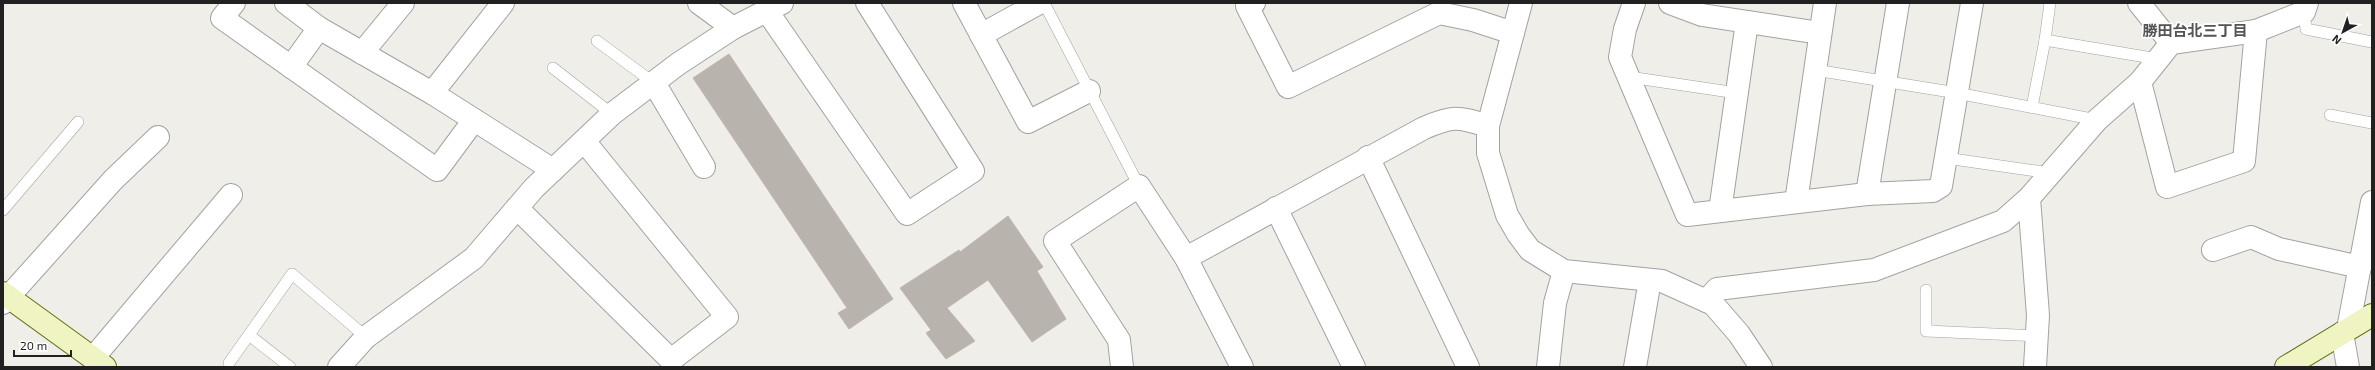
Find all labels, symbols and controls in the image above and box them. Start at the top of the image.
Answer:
north arrow [2323,12,2363,52]
district label: 勝田台北三丁目 [2142,21,2248,39]
text: N [2329,32,2343,48]
scale bar [14,332,71,358]
text: 20 m [20,338,47,352]

